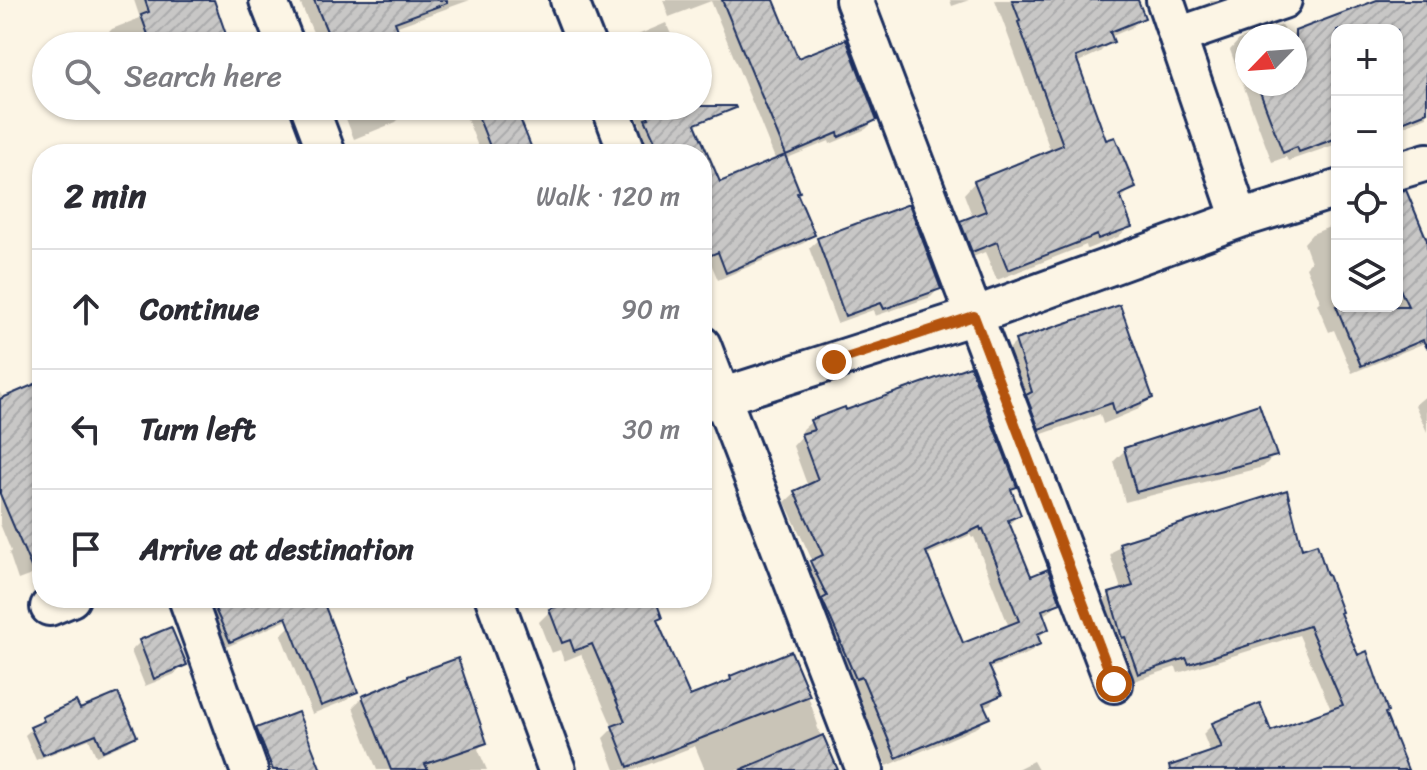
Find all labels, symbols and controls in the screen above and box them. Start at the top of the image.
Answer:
north arrow [1235,24,1307,96]
map controls [1331,24,1403,312]
button: + [1331,24,1403,96]
search box [32,32,712,120]
text: Search here [124,49,282,103]
icon: search [60,54,104,98]
button: − [1331,96,1403,168]
text: 2 min [64,166,146,226]
button: locate [1331,168,1403,240]
text: Walk · 120 m [536,173,680,219]
button: layers [1331,240,1403,312]
text: Continue [140,282,259,336]
text: 90 m [621,286,680,332]
icon: ahead [64,287,108,331]
route end [816,344,852,380]
text: Turn left [140,402,256,456]
text: 30 m [623,406,680,452]
icon: left [64,407,108,451]
text: Arrive at destination [140,522,414,576]
icon: arrive [64,527,108,571]
route start [1096,666,1132,702]

